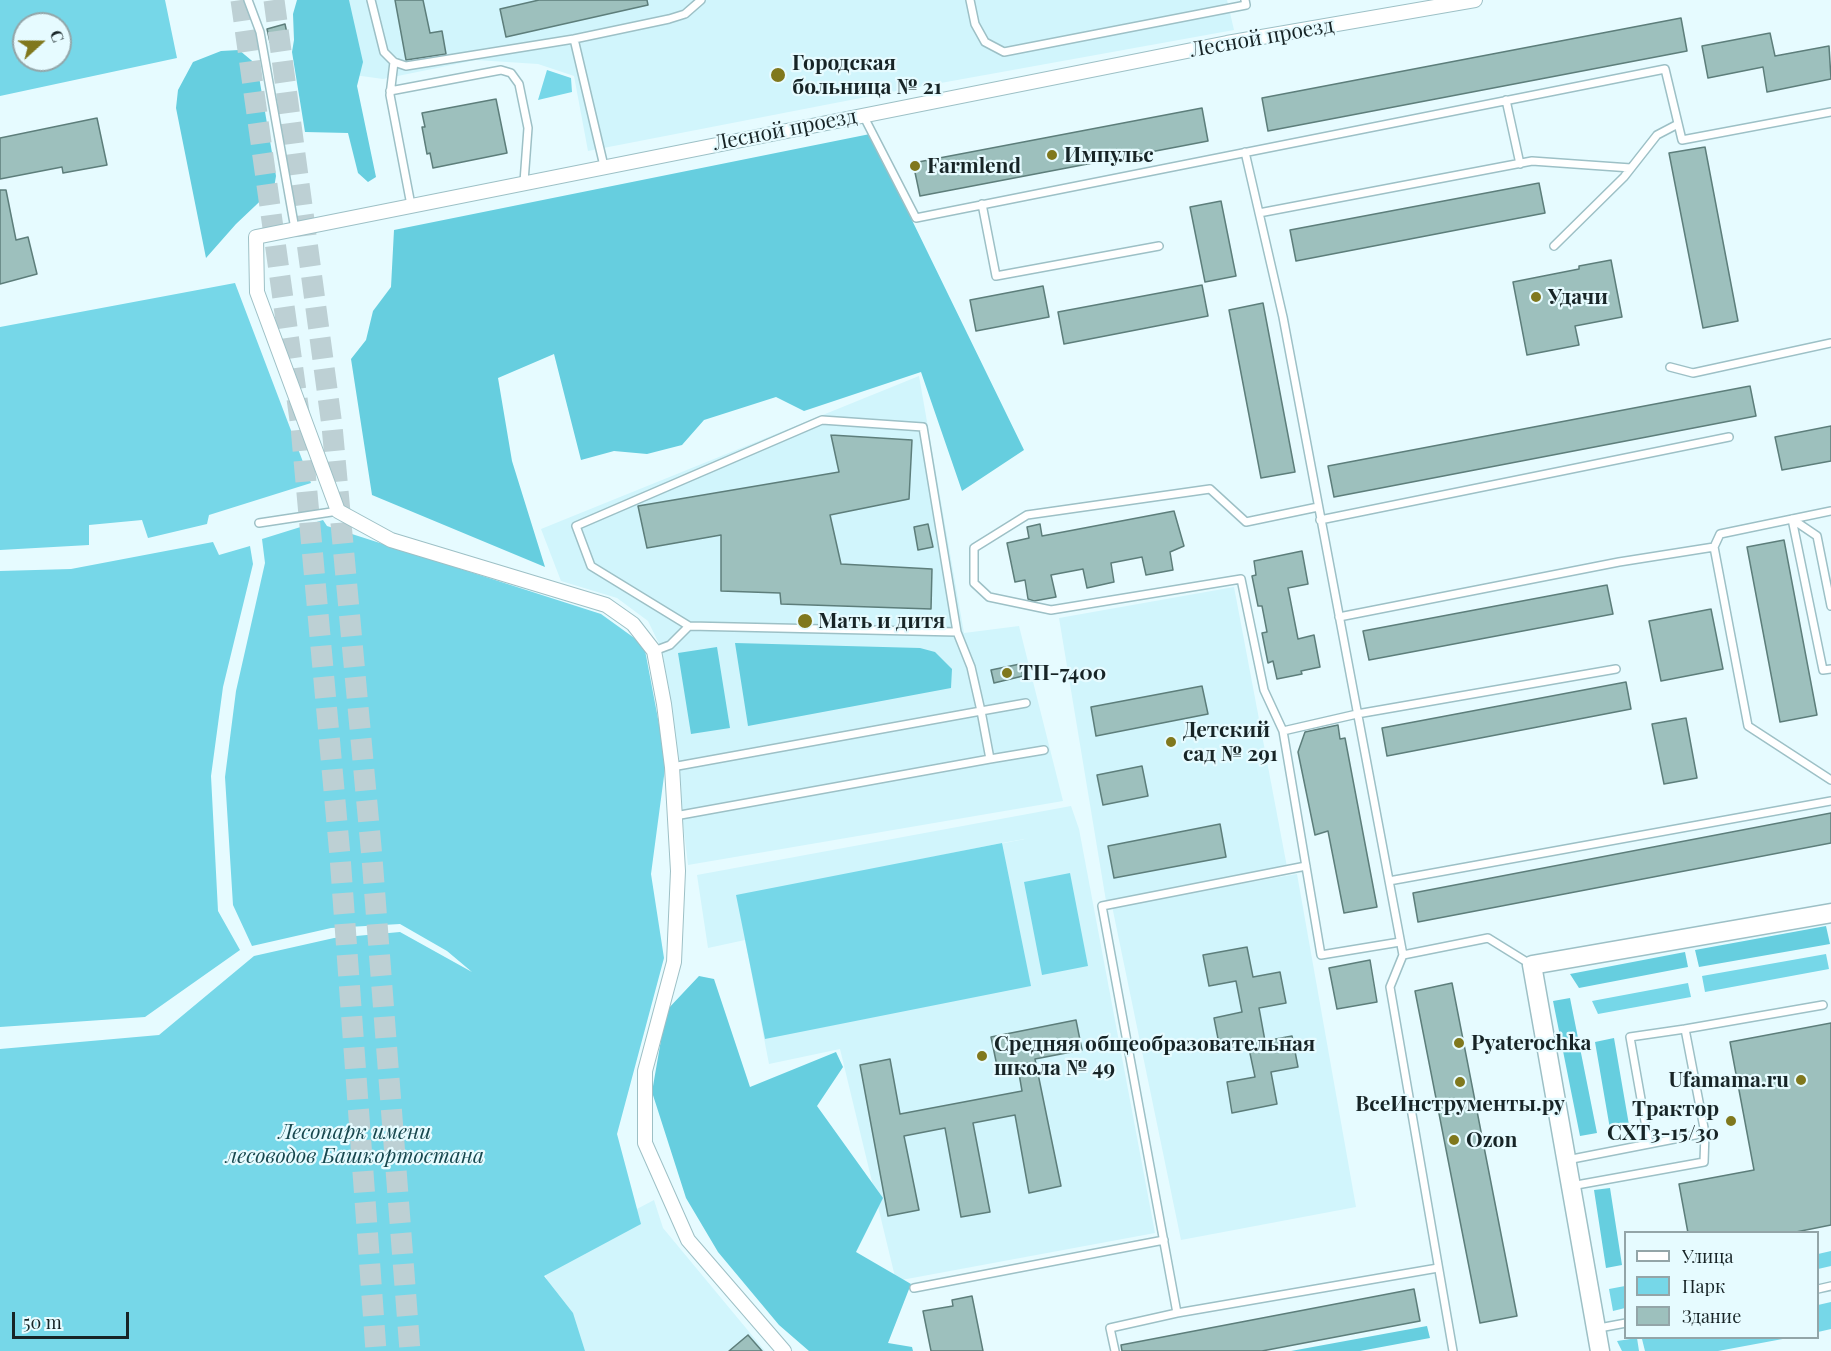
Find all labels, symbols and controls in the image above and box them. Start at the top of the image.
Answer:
north arrow [12,12,72,72]
street label: Лесной проезд [1188,13,1336,63]
text: С [46,27,69,45]
place label: Городская больница № 21 [792,50,942,100]
marker: Городская больница № 21 [769,66,787,84]
street label: Лесной проезд [711,104,859,156]
place label: Импульс [1064,142,1154,168]
marker: Импульс [1045,148,1059,162]
place label: Farmlend [927,153,1021,179]
marker: Farmlend [908,159,922,173]
place label: Удачи [1548,284,1608,310]
marker: Удачи [1529,290,1543,304]
place label: Мать и дитя [818,608,945,634]
marker: Мать и дитя [796,612,814,630]
place label: ТП-7400 [1019,660,1106,686]
marker: ТП-7400 [1000,666,1014,680]
place label: Детский сад № 291 [1183,717,1278,767]
marker: Детский сад № 291 [1164,735,1178,749]
place label: Pyaterochka [1471,1030,1591,1056]
place label: Средняя общеобразовательная школа № 49 [994,1031,1315,1081]
marker: Pyaterochka [1452,1036,1466,1050]
marker: Средняя общеобразовательная школа № 49 [975,1049,989,1063]
place label: Ufamama.ru [1668,1067,1789,1093]
marker: Ufamama.ru [1794,1073,1808,1087]
marker: ВсеИнструменты.ру [1453,1075,1467,1089]
place label: ВсеИнструменты.ру [1355,1091,1565,1117]
place label: Трактор СХТ3-15/30 [1607,1096,1719,1146]
marker: Трактор СХТ3-15/30 [1724,1114,1738,1128]
park label: Лесопарк имени лесоводов Башкортостана [226,1119,484,1169]
place label: Ozon [1466,1127,1517,1153]
marker: Ozon [1447,1133,1461,1147]
legend [1624,1231,1819,1339]
text: Улица [1682,1244,1733,1268]
text: Парк [1682,1274,1725,1298]
scale bar [15,1300,132,1338]
text: Здание [1682,1304,1741,1328]
text: 50 m [23,1310,62,1334]

